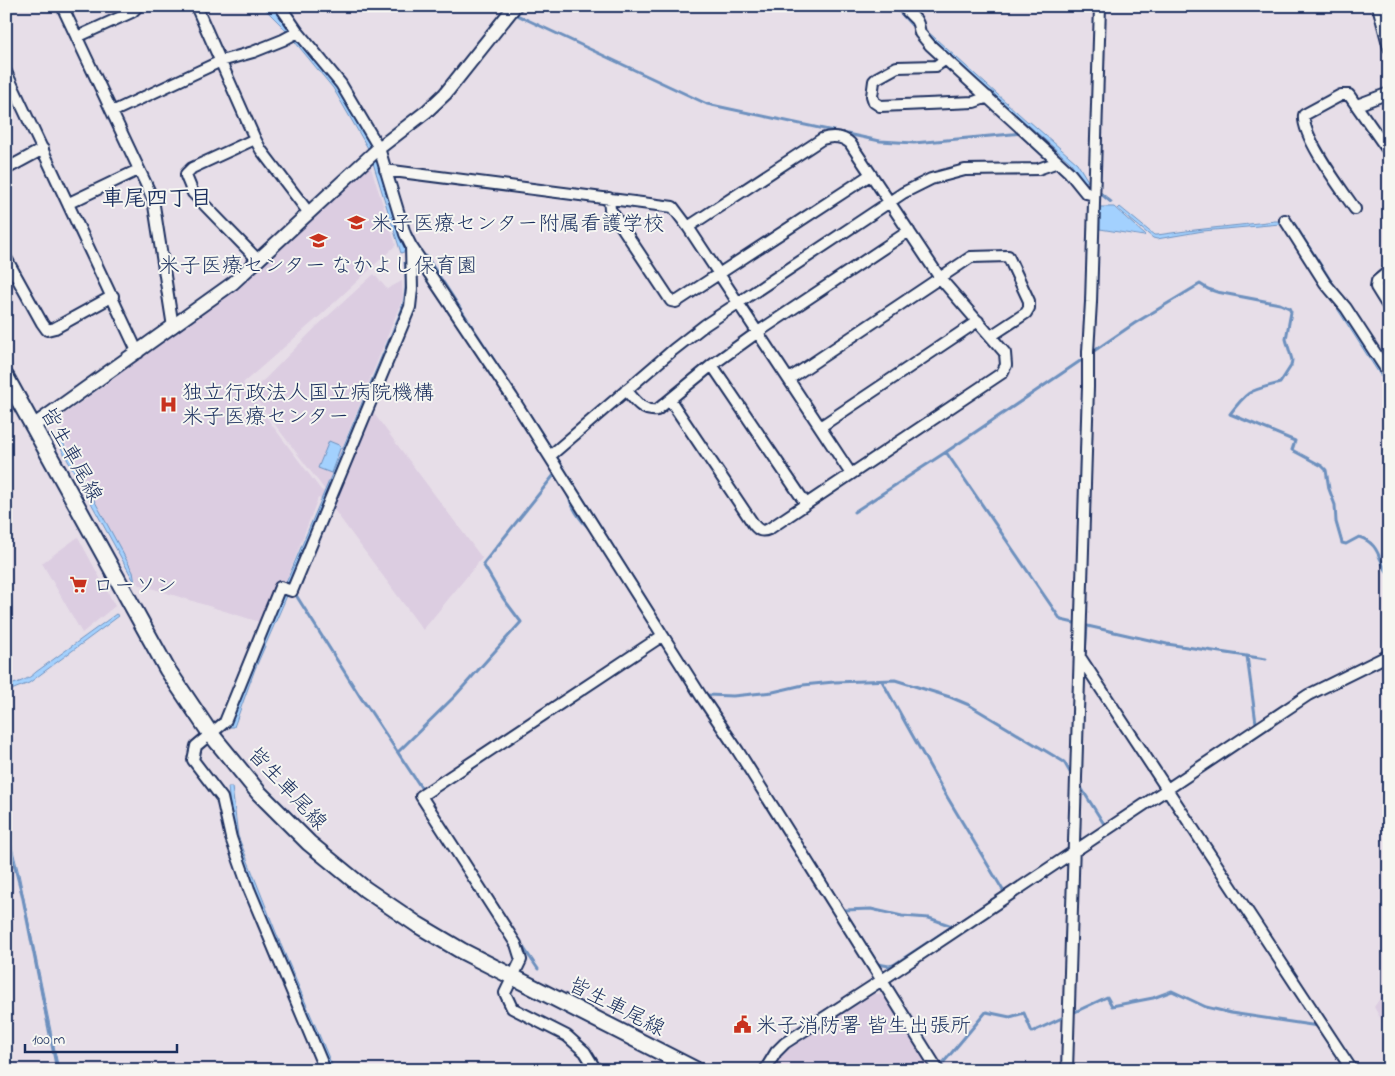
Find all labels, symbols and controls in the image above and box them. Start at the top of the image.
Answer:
district label: 車尾四丁目 [102,184,212,216]
place label: 米子医療センター附属看護学校 [371,210,664,240]
school or university icon: 米子医療センター附属看護学校 [347,213,367,233]
school or university icon: 米子医療センター なかよし保育園 [308,230,328,250]
place label: 米子医療センター なかよし保育園 [159,252,477,282]
place label: 独立行政法人国立病院機構 米子医療センター [182,379,434,433]
hospital icon: 独立行政法人国立病院機構 米子医療センター [158,394,178,414]
street label: 皆生車尾線 [32,402,109,508]
place label: ローソン [93,572,177,602]
supermarket icon: ローソン [69,575,89,595]
street label: 皆生車尾線 [240,741,333,838]
street label: 皆生車尾線 [563,971,670,1045]
place label: 米子消防署 皆生出張所 [756,1012,971,1042]
public building icon: 米子消防署 皆生出張所 [732,1015,752,1035]
scale bar [25,1021,178,1053]
text: 100 m [32,1029,65,1051]

